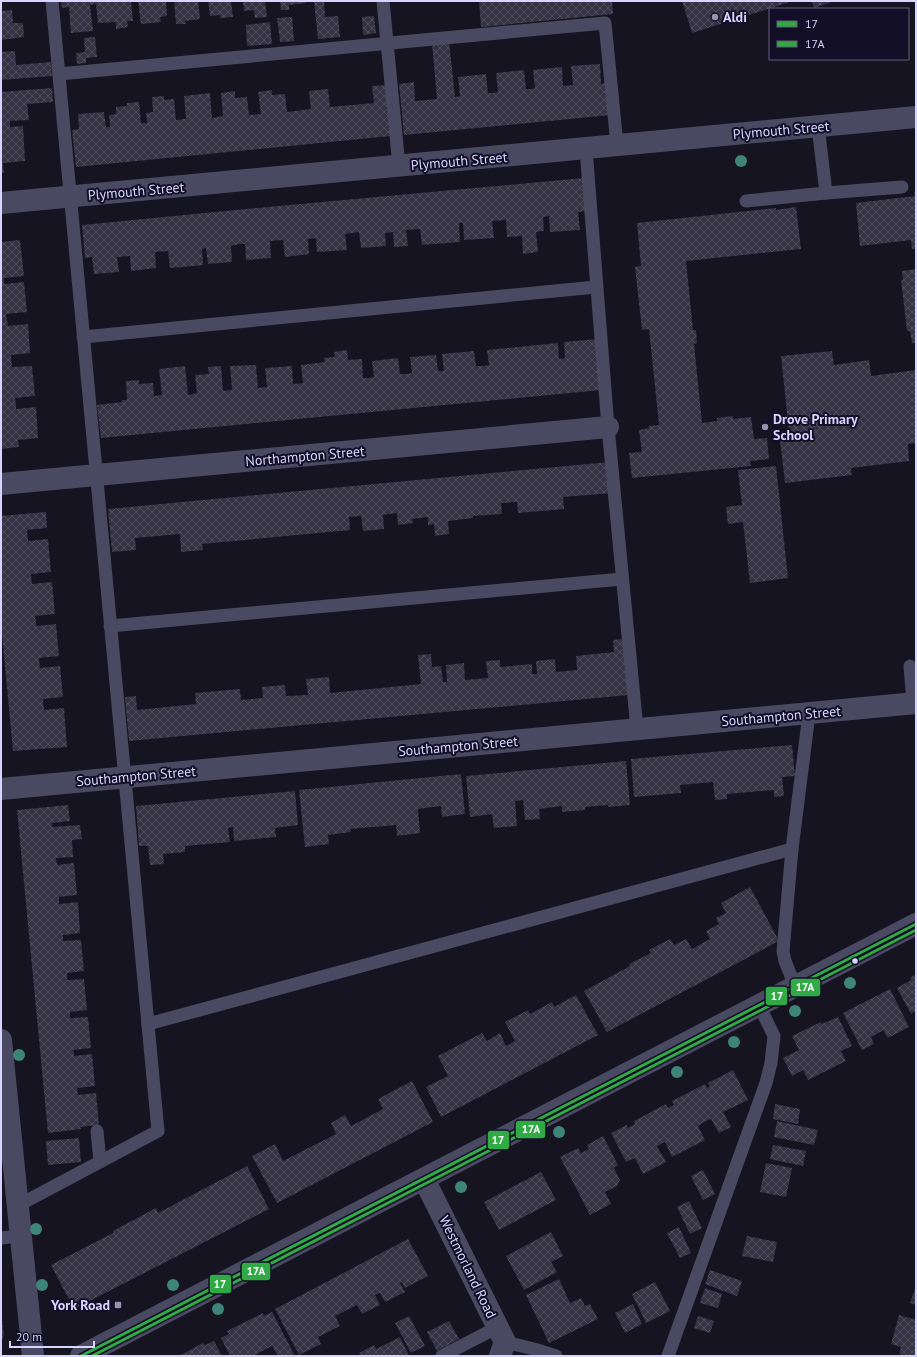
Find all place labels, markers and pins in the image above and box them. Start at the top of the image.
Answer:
place label: Aldi [723,8,747,26]
marker: Aldi [710,12,720,22]
place label: Drove Primary School [773,410,858,444]
marker: Drove Primary School [760,422,770,432]
unlabelled marker [850,956,860,966]
place label: York Road [50,1296,110,1314]
marker: York Road [113,1300,123,1310]

